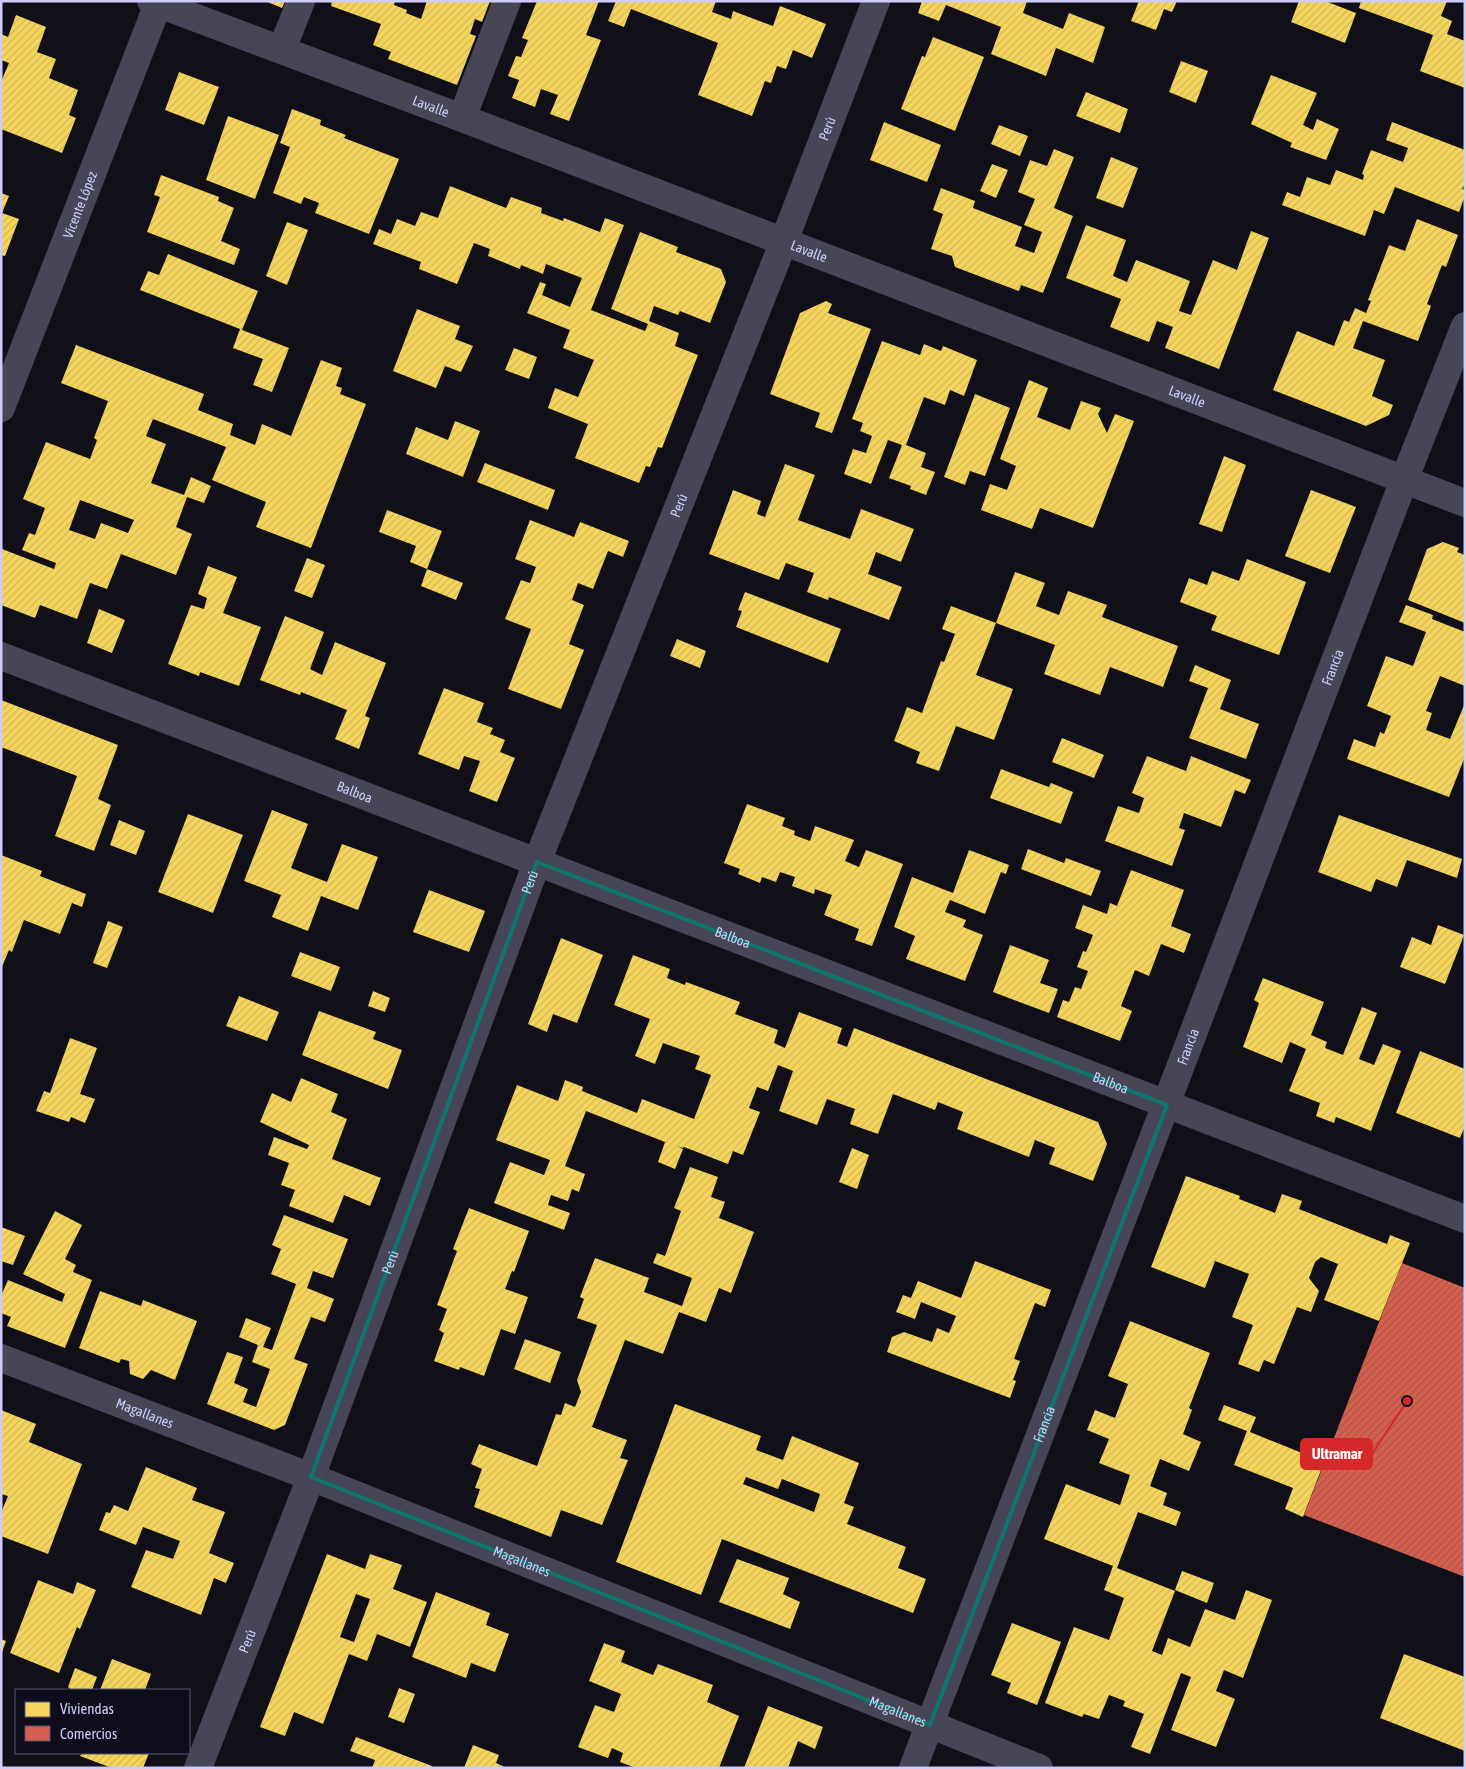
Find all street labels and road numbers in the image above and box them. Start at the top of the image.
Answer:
street label: Lavalle [410,92,451,120]
street label: Perú [815,115,839,143]
street label: Vicente López [60,169,100,241]
street label: Lavalle [789,237,830,265]
street label: Lavalle [1167,382,1208,411]
street label: Perú [667,491,691,520]
street label: Francia [1318,647,1347,688]
street label: Balboa [335,778,375,806]
street label: Perú [518,868,541,896]
street label: Balboa [713,923,753,951]
street label: Francia [1174,1026,1202,1067]
street label: Balboa [1091,1069,1131,1097]
street label: Perú [378,1248,402,1276]
street label: Magallanes [114,1395,176,1431]
street label: Francia [1030,1404,1058,1445]
street label: Magallanes [491,1543,553,1580]
street label: Perú [235,1627,259,1655]
street label: Magallanes [867,1693,929,1730]

